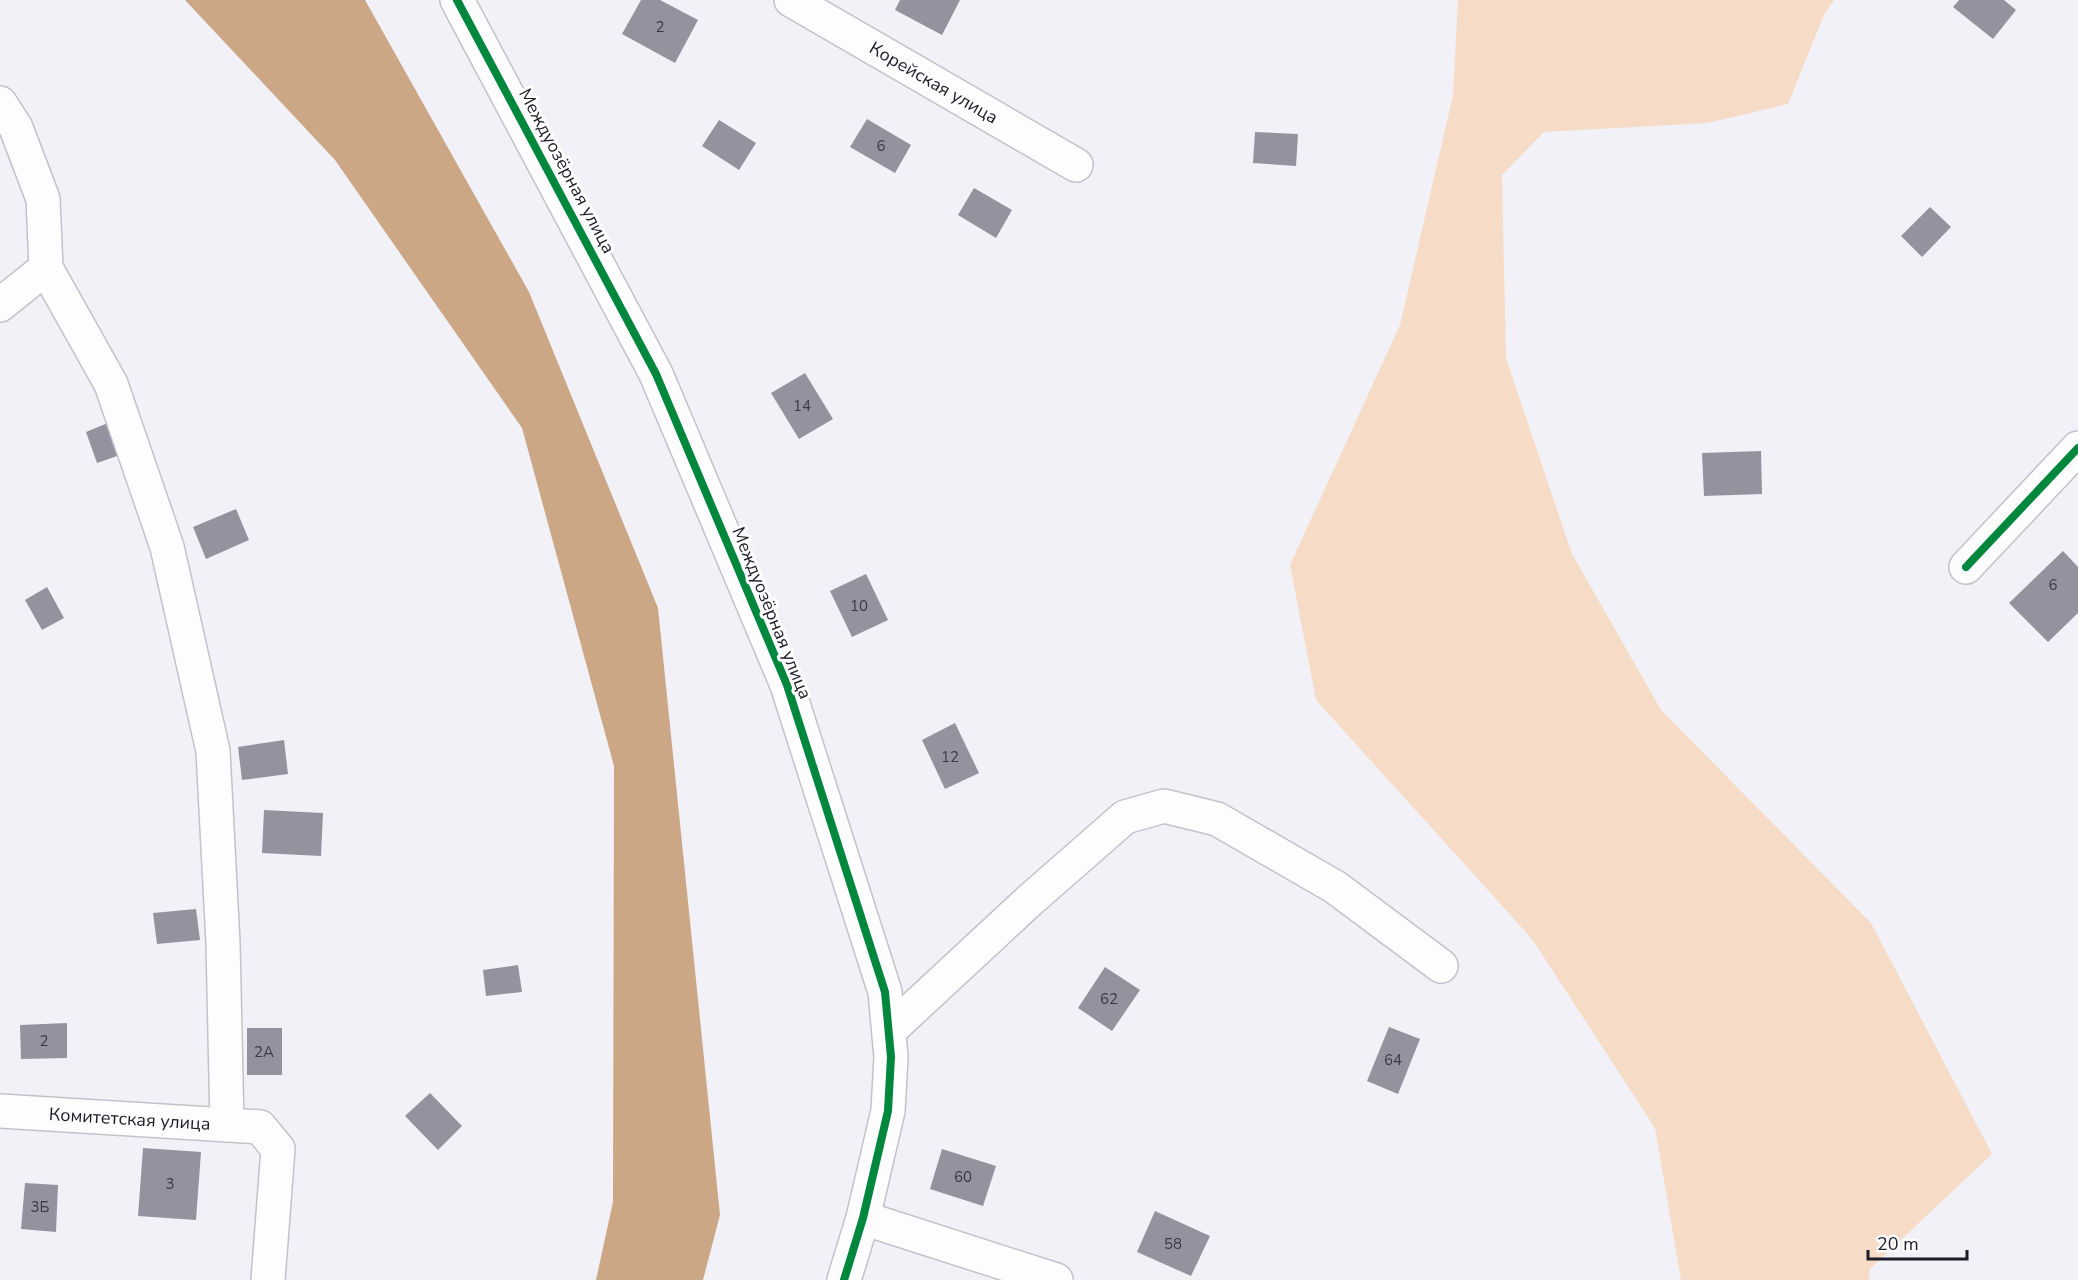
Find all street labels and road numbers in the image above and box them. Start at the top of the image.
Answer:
street label: Корейская улица [865,36,1002,129]
street label: Междуозёрная улица [513,84,621,258]
street label: Междуозёрная улица [726,523,818,703]
street label: Комитетская улица [48,1102,211,1136]

